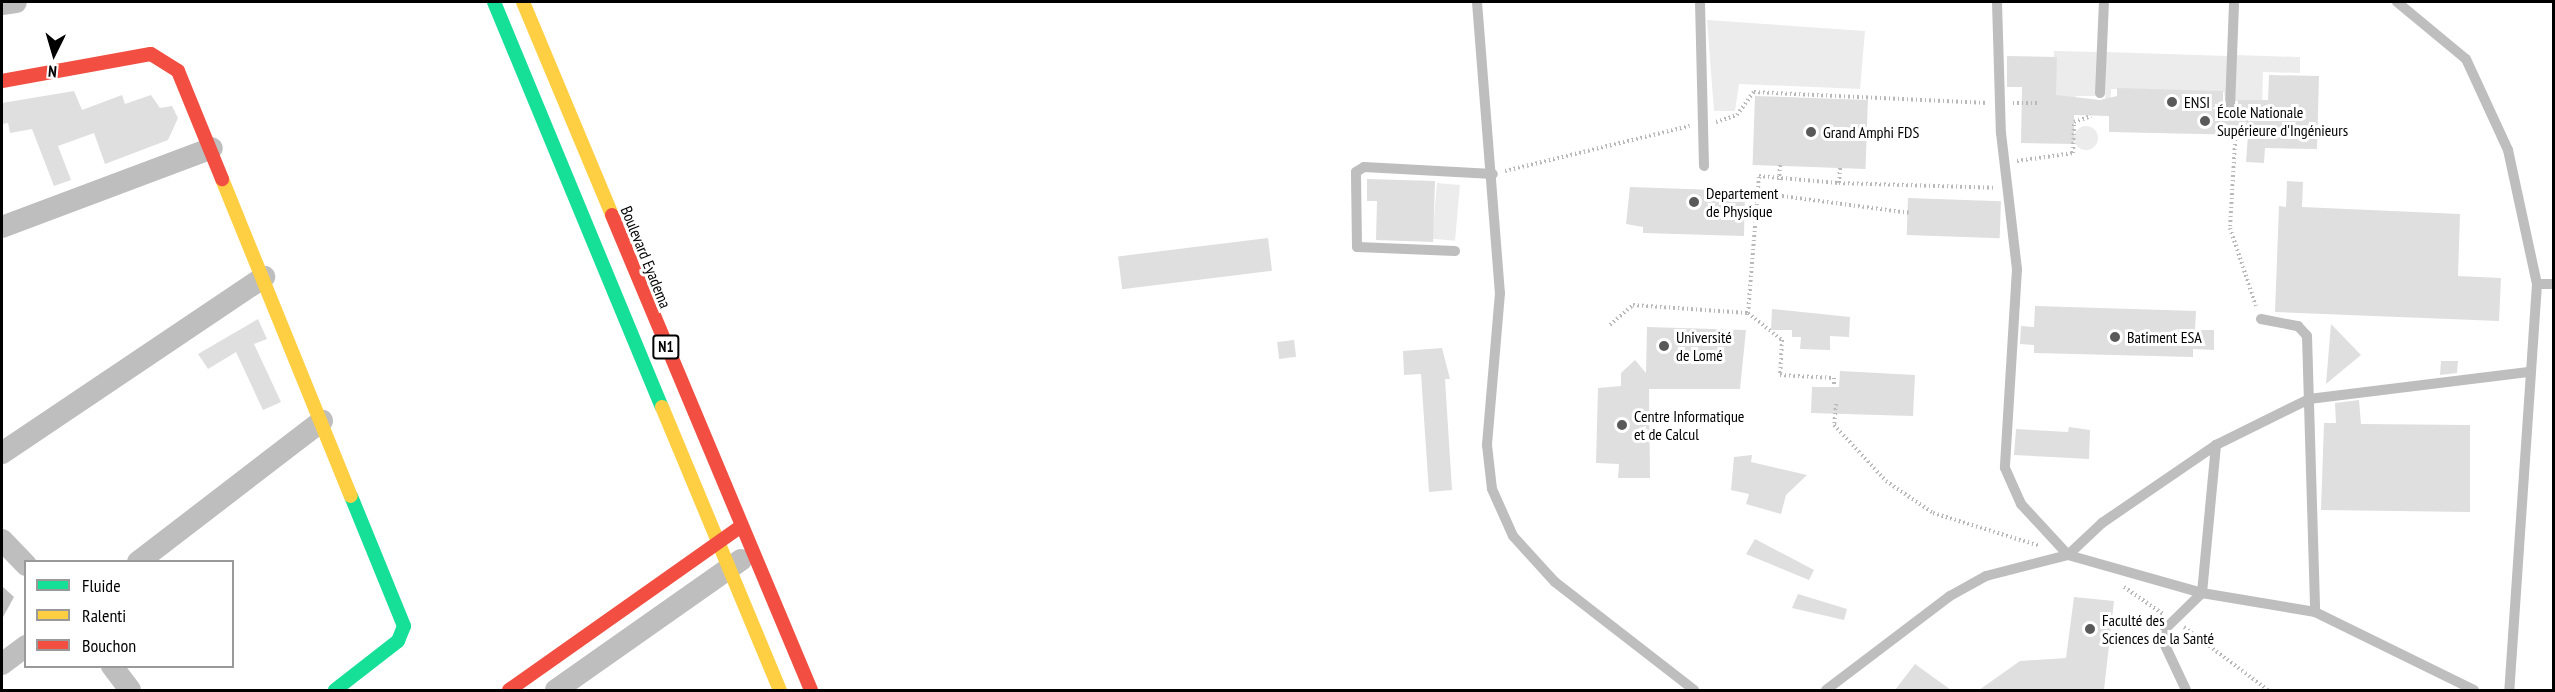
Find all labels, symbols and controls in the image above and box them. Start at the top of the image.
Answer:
north arrow [24,24,84,84]
text: N [47,62,58,82]
place label: ENSI [2184,92,2210,112]
marker: ENSI [2165,95,2179,109]
place label: École Nationale Supérieure d'Ingénieurs [2217,102,2348,140]
marker: École Nationale Supérieure d'Ingénieurs [2198,114,2212,128]
place label: Grand Amphi FDS [1823,122,1920,142]
marker: Grand Amphi FDS [1804,125,1818,139]
place label: Departement de Physique [1706,183,1778,221]
marker: Departement de Physique [1687,195,1701,209]
street label: Boulevard Eyadema [617,203,675,311]
place label: Université de Lomé [1676,327,1732,365]
place label: Batiment ESA [2127,327,2202,347]
marker: Batiment ESA [2108,330,2122,344]
road number: N1 [651,335,681,359]
marker: Université de Lomé [1657,339,1671,353]
place label: Centre Informatique et de Calcul [1634,406,1744,444]
marker: Centre Informatique et de Calcul [1615,418,1629,432]
legend [24,560,234,668]
text: Fluide [82,574,121,597]
text: Ralenti [82,604,126,627]
place label: Faculté des Sciences de la Santé [2102,610,2214,648]
marker: Faculté des Sciences de la Santé [2083,622,2097,636]
text: Bouchon [82,634,136,657]

